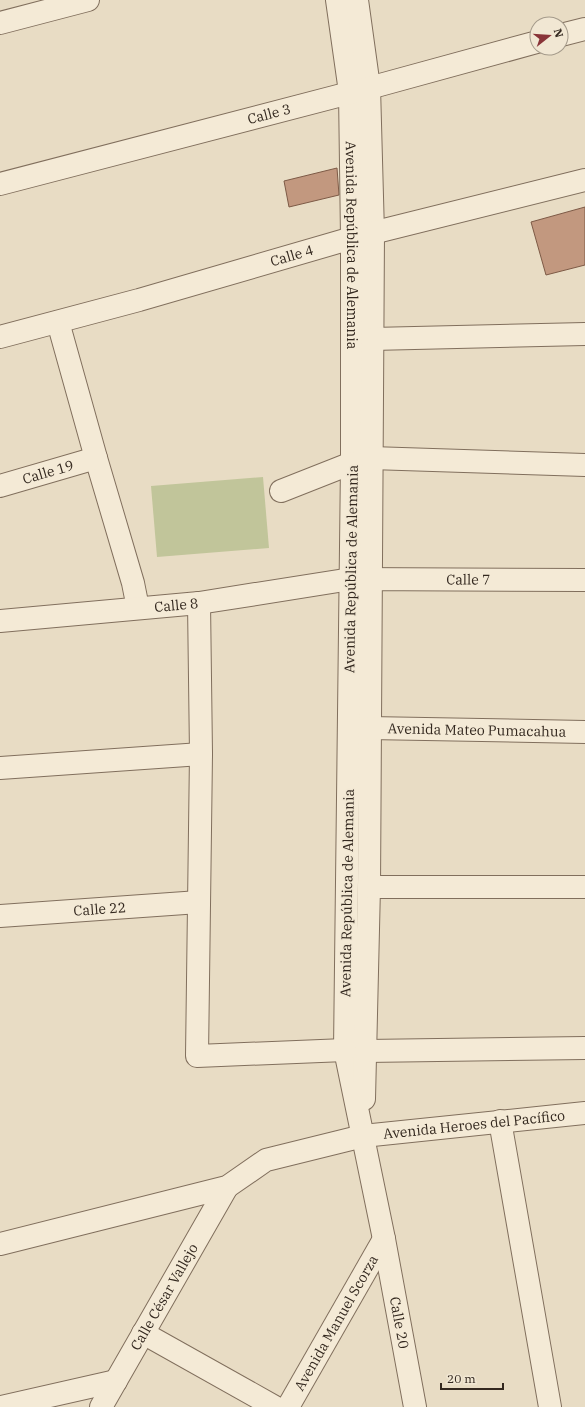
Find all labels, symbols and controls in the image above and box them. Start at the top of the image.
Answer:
north arrow [529,16,569,56]
text: N [551,27,567,40]
street label: Calle 3 [245,100,293,128]
street label: Avenida República de Alemania [342,141,361,350]
street label: Calle 4 [268,241,316,270]
street label: Calle 19 [20,456,76,488]
street label: Avenida República de Alemania [340,464,362,673]
street label: Calle 7 [446,570,490,589]
street label: Calle 8 [153,594,199,616]
street label: Avenida Mateo Pumacahua [388,719,567,741]
street label: Avenida República de Alemania [336,788,358,997]
street label: Calle 22 [73,898,127,920]
street label: Avenida Heroes del Pacífico [382,1106,566,1143]
street label: Calle César Vallejo [126,1240,202,1353]
street label: Avenida Manuel Scorza [290,1251,382,1394]
street label: Calle 20 [386,1295,413,1350]
scale bar [441,1365,503,1391]
text: 20 m [447,1371,476,1386]

